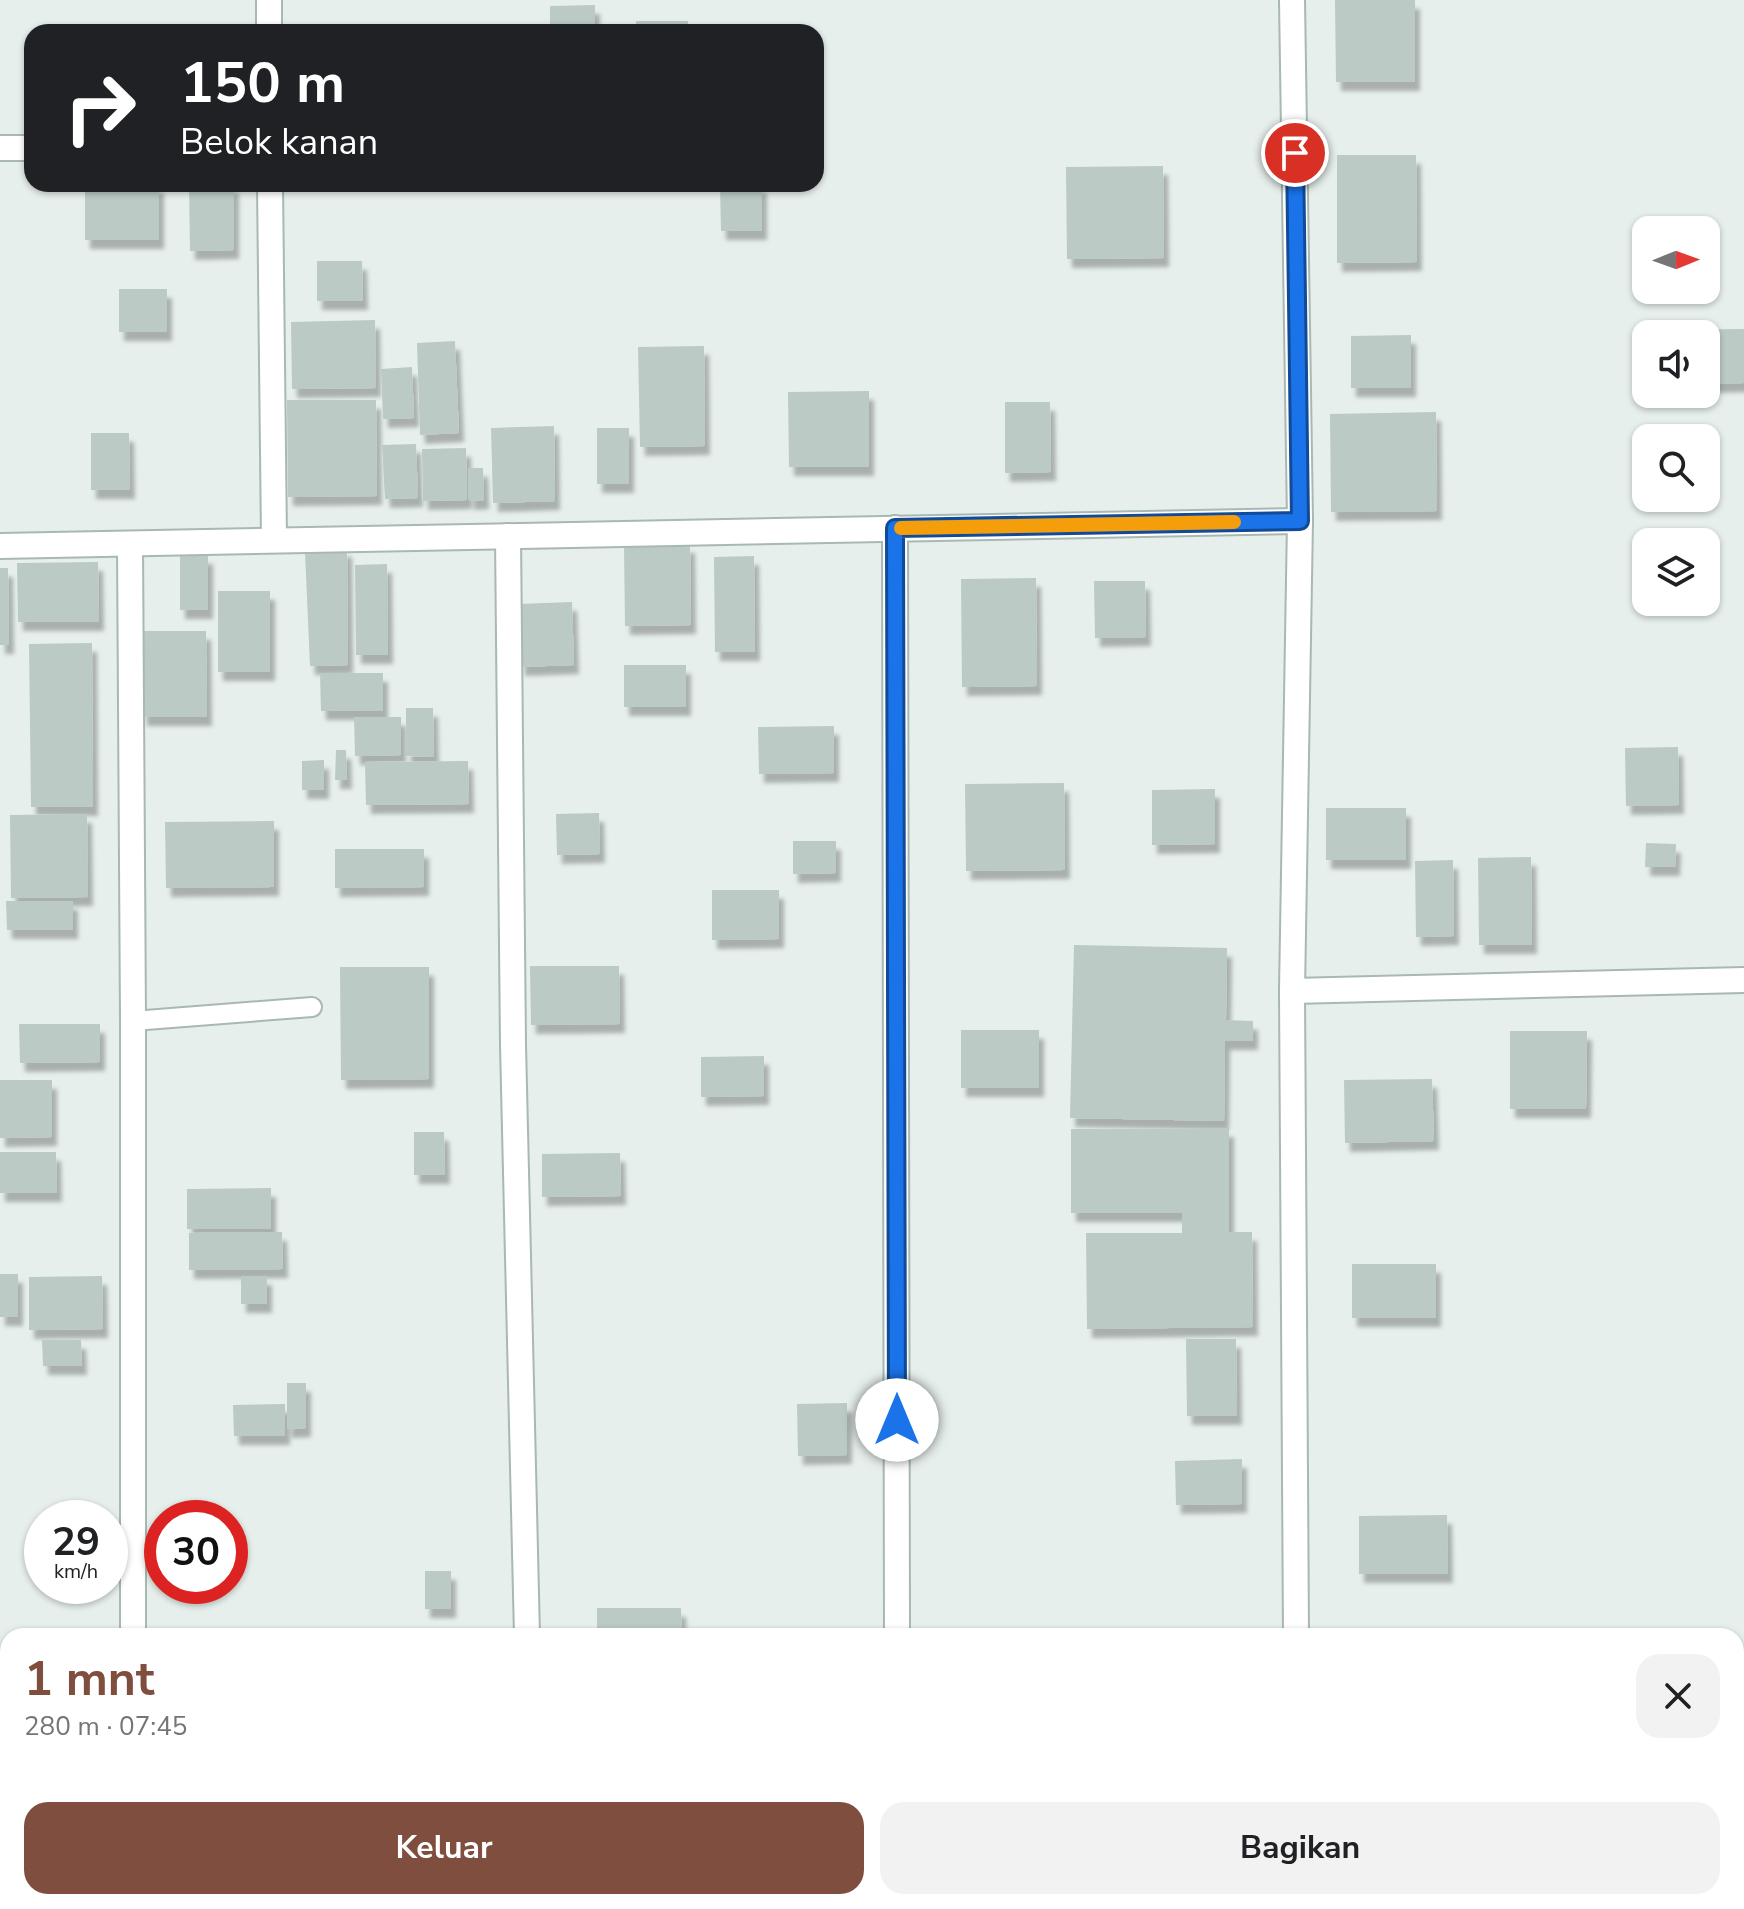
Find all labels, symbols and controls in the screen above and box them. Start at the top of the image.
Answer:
text: 150 m [180,45,345,122]
icon: right [48,56,152,160]
text: Belok kanan [180,118,378,167]
pin [1261,119,1329,187]
icon: arrive [1273,131,1317,175]
north arrow [1632,216,1720,304]
map controls [1632,216,1720,616]
button: sound [1632,320,1720,408]
button: search [1632,424,1720,512]
button: layers [1632,528,1720,616]
position arrow [855,1378,939,1462]
speed limit sign: 30 [144,1500,248,1604]
text: 29 [52,1515,100,1569]
text: km/h [54,1558,98,1585]
text: 1 mnt [24,1646,154,1712]
button: close [1636,1654,1720,1738]
text: 280 m · 07:45 [24,1709,187,1744]
button: Keluar [24,1802,864,1894]
button: Bagikan [880,1802,1720,1894]

